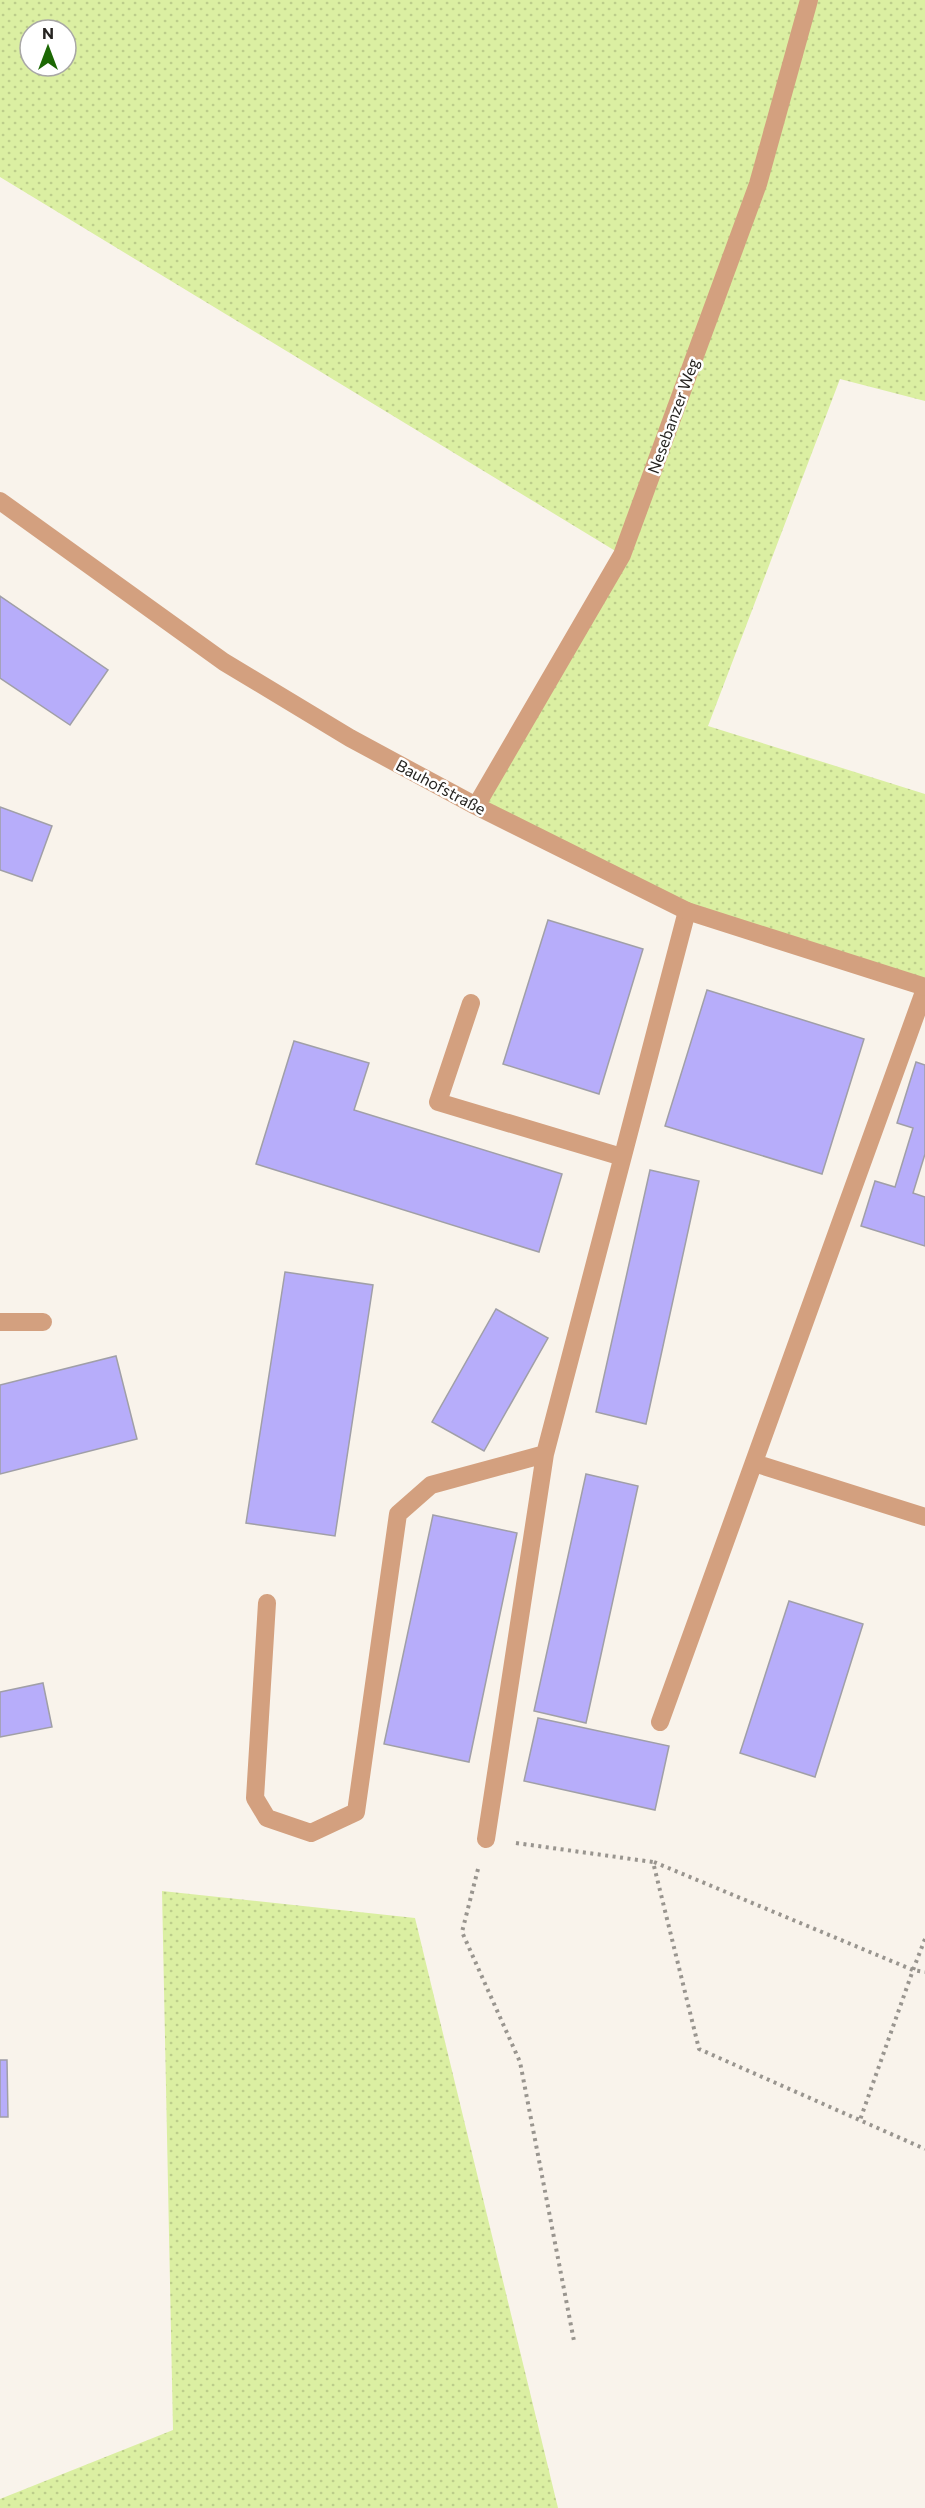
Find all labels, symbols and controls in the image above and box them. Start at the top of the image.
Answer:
north arrow [18,18,78,78]
text: N [42,23,54,42]
street label: Nesebanzer Weg [643,355,702,476]
street label: Bauhofstraße [393,755,489,818]

